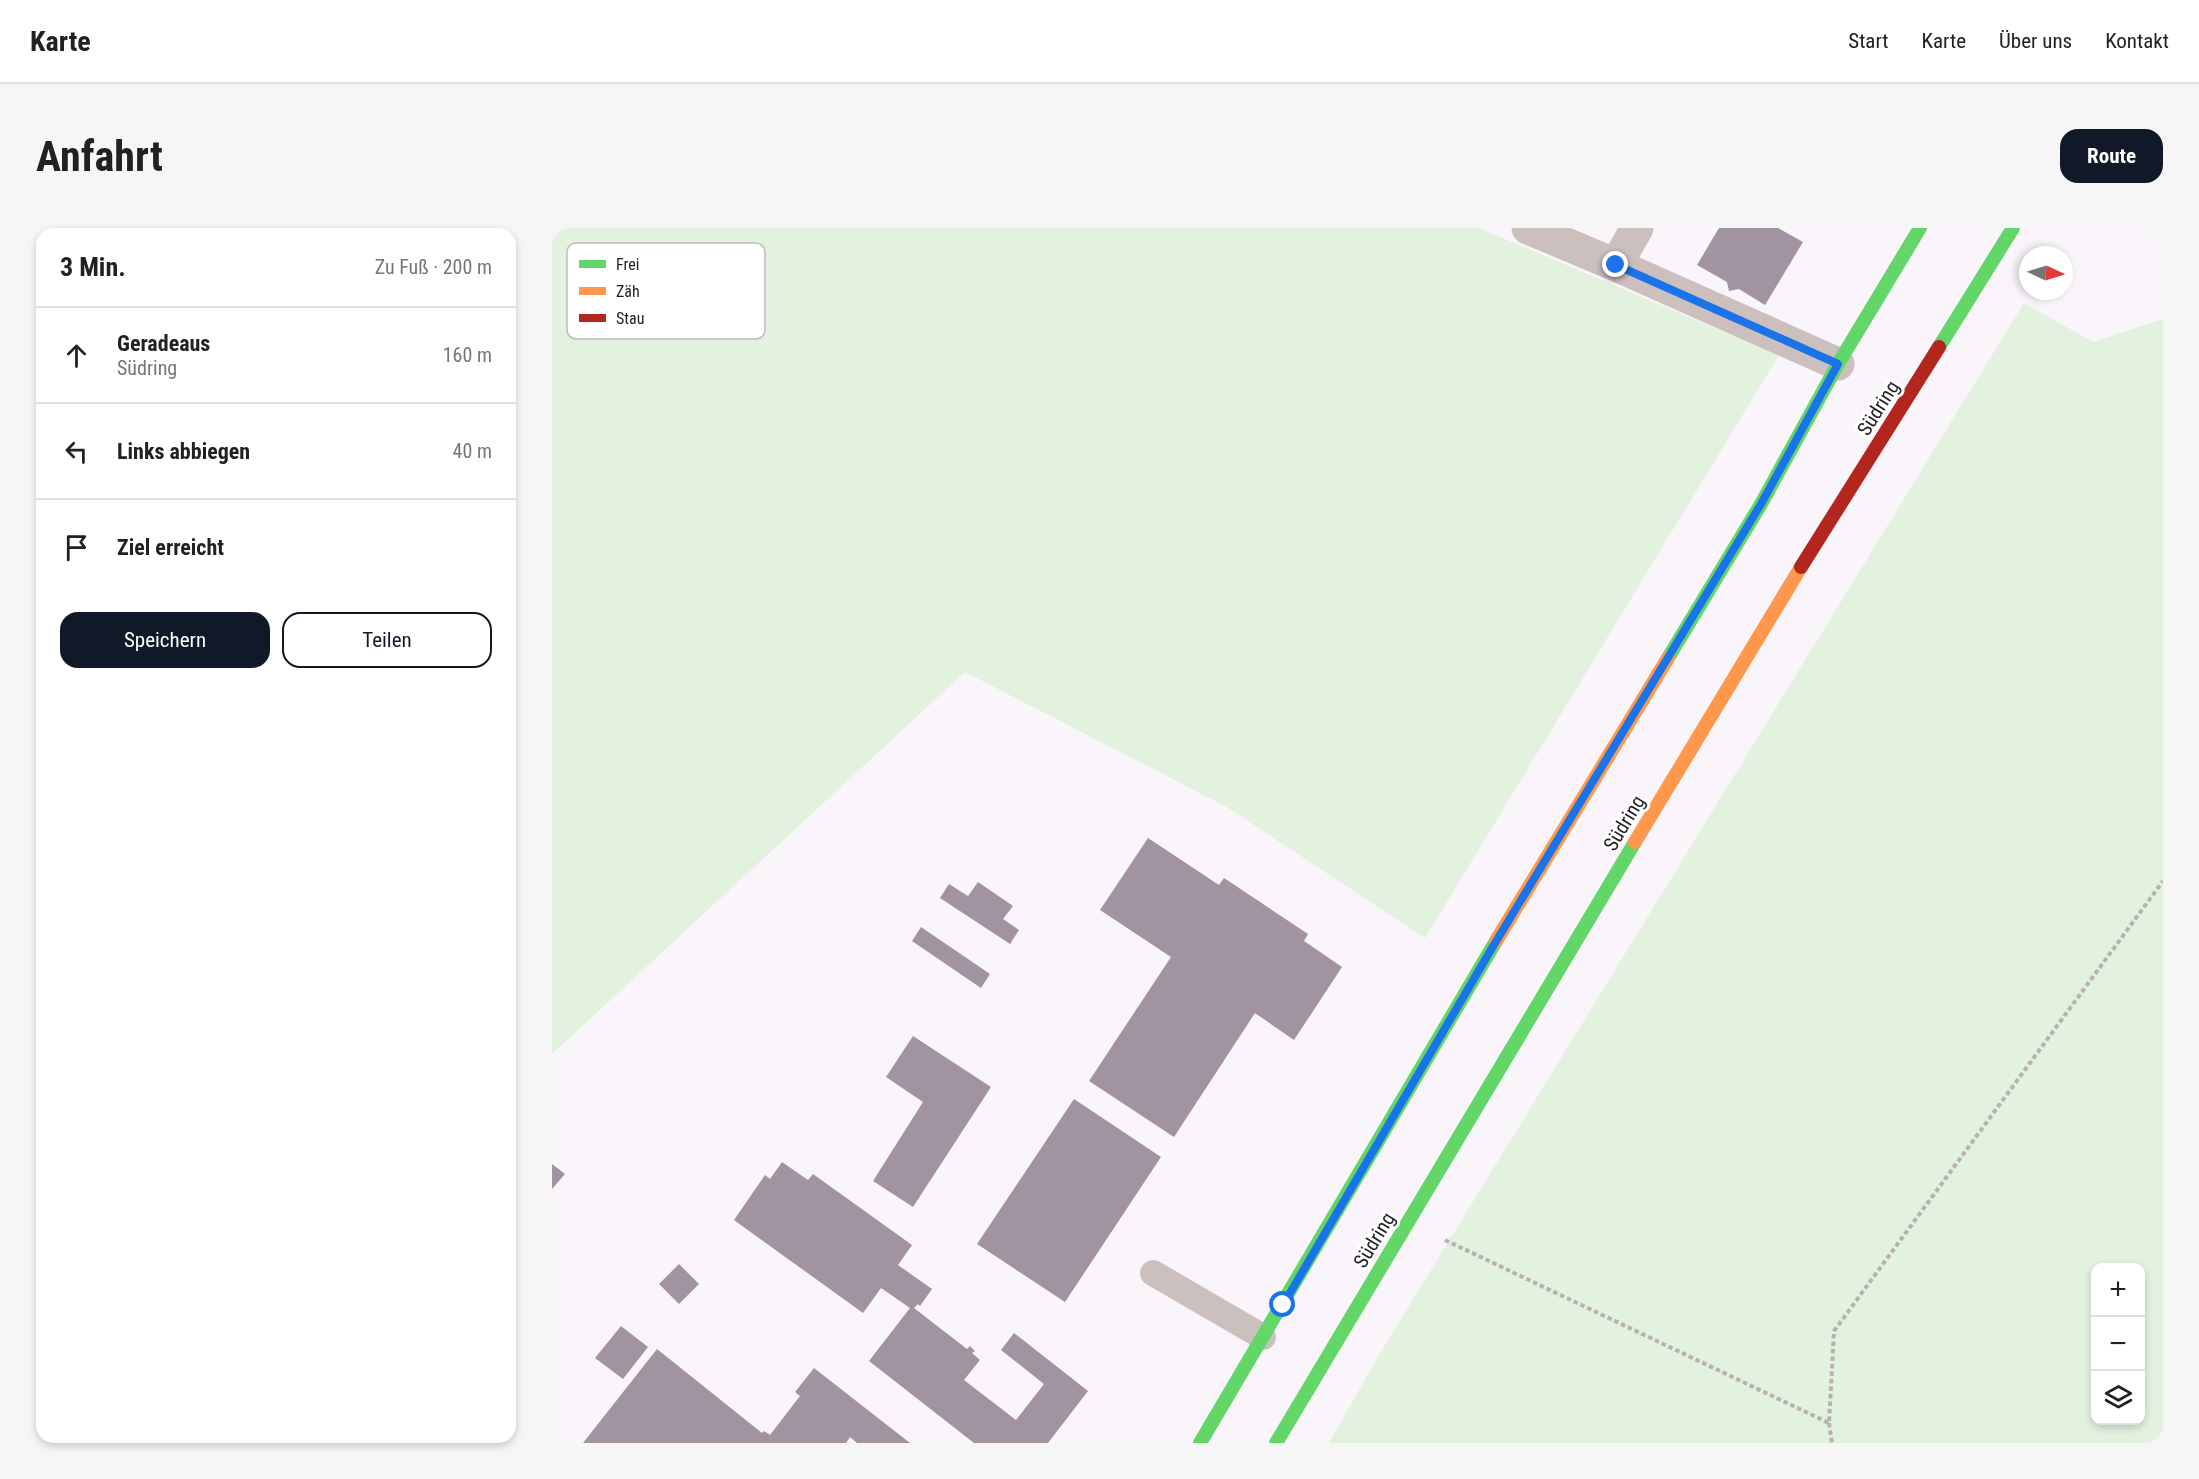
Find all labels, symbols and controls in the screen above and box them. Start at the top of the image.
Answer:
text: Karte [30,25,91,58]
text: Start [1848,29,1889,53]
text: Karte [1922,29,1966,53]
text: Über uns [1999,29,2072,53]
text: Kontakt [2105,29,2169,53]
button: Route [2060,129,2163,183]
text: Anfahrt [36,132,163,181]
legend [567,243,765,339]
north arrow [2019,246,2073,300]
route end [1602,251,1628,277]
text: 3 Min. [60,252,126,282]
text: Zu Fuß · 200 m [375,255,492,279]
text: Frei [616,255,639,274]
text: Zäh [616,282,640,301]
text: Stau [616,309,644,328]
text: Geradeaus [117,331,210,356]
icon: ahead [60,339,93,372]
text: 160 m [443,343,492,367]
text: Südring [117,356,177,380]
street label: Südring [1852,376,1904,440]
icon: left [60,435,93,468]
text: Links abbiegen [117,439,250,464]
text: 40 m [453,439,492,463]
icon: arrive [60,531,93,564]
text: Ziel erreicht [117,535,224,560]
button: Speichern [60,612,270,668]
button: Teilen [282,612,492,668]
street label: Südring [1598,791,1650,855]
street label: Südring [1348,1208,1400,1272]
map controls [2091,1263,2145,1425]
button: + [2091,1263,2145,1317]
route start [1269,1291,1295,1317]
button: − [2091,1317,2145,1371]
button: layers [2091,1371,2145,1425]

